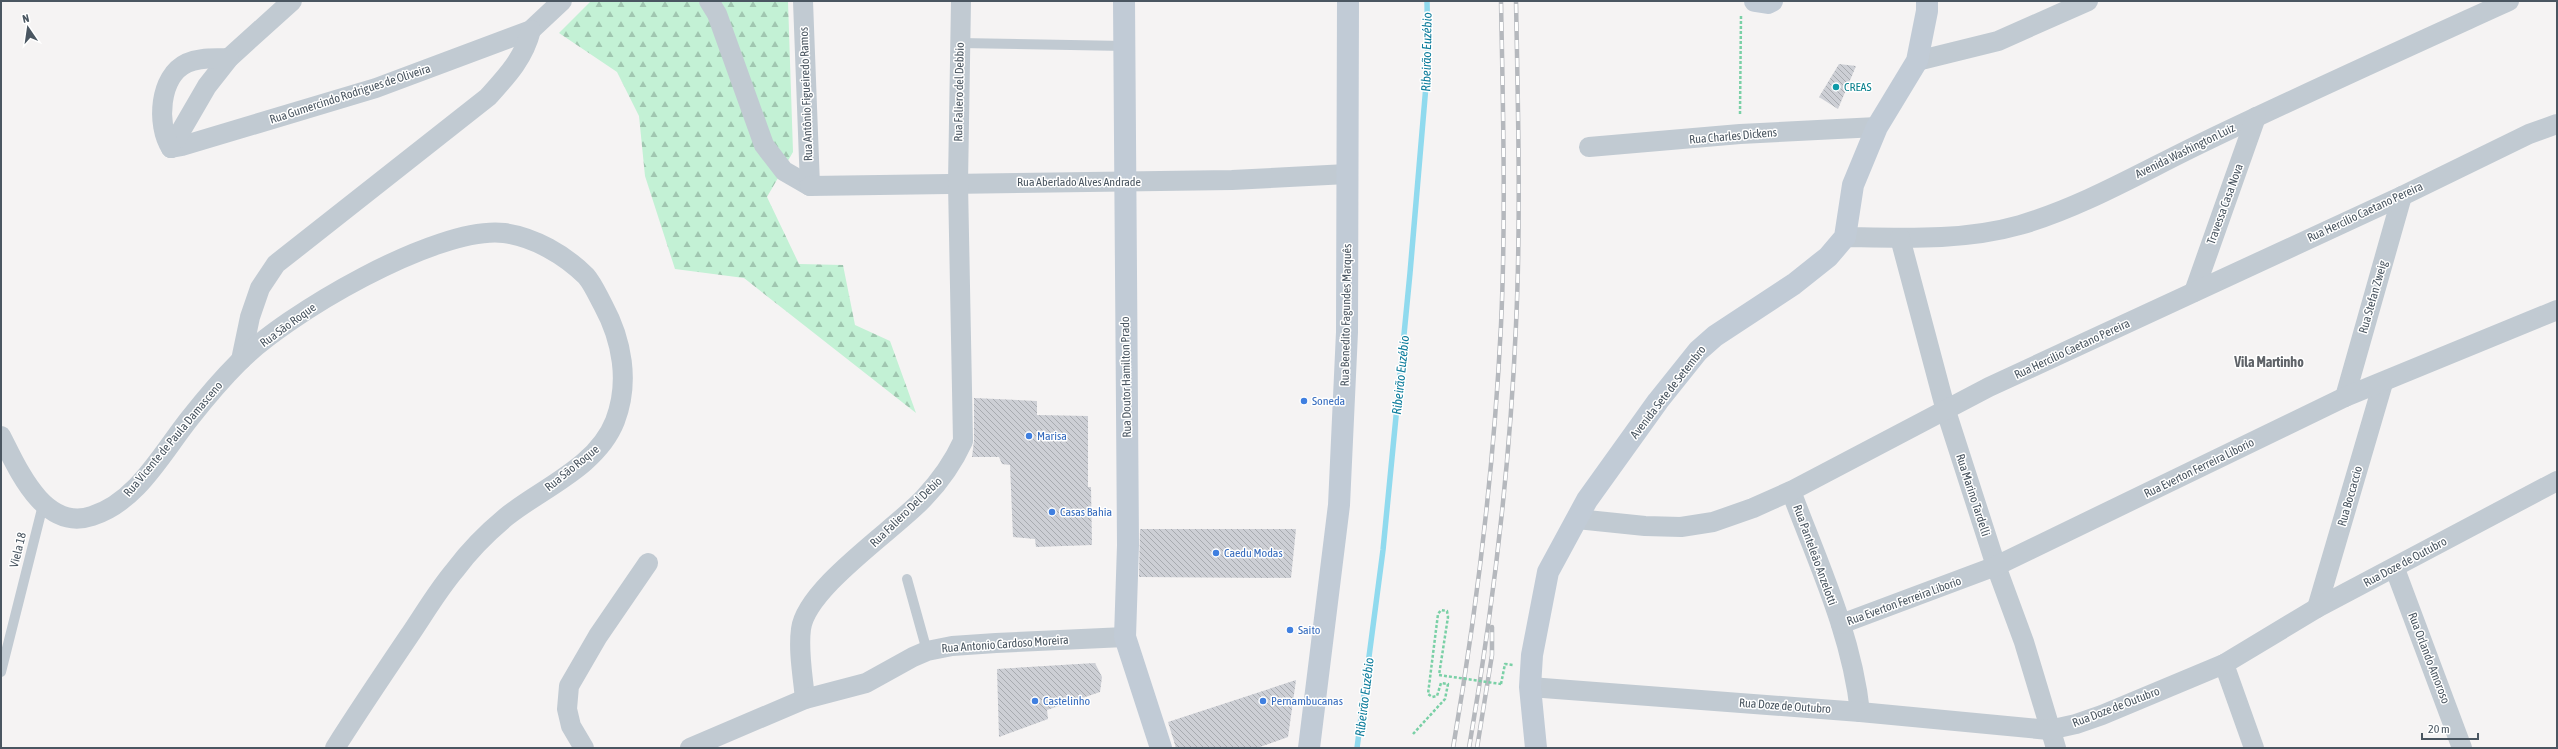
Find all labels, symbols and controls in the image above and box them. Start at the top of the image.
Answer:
north arrow [8,8,48,48]
text: N [21,12,30,25]
water label: Ribeirão Euzébio [1418,12,1435,92]
street label: Rua Antônio Figueiredo Ramos [797,27,815,161]
street label: Rua Faliero del Debbio [951,42,967,142]
street label: Rua Gumercindo Rodrigues de Oliveira [268,61,432,127]
place label: CREAS [1844,80,1871,94]
marker: CREAS [1831,82,1841,92]
street label: Avenida Washington Luiz [2133,120,2238,181]
street label: Rua Charles Dickens [1688,125,1778,147]
street label: Travessa Casa Nova [2204,162,2246,246]
street label: Rua Aberlado Alves Andrade [1017,175,1141,189]
street label: Rua Hercilio Caetano Pereira [2305,179,2425,245]
street label: Rua Benedito Fagundes Marquês [1338,244,1354,386]
street label: Rua Stefan Zweig [2356,258,2390,335]
street label: Rua São Roque [257,300,319,350]
street label: Rua Doutor Hamilton Prado [1118,316,1134,438]
street label: Rua Hercilio Caetano Pereira [2012,316,2132,382]
water label: Ribeirão Euzébio [1389,335,1412,415]
street label: Avenida Sete de Setembro [1627,342,1709,441]
district label: Vila Martinho [2233,354,2304,370]
street label: Rua Vicente de Paula Damasceno [121,378,226,499]
place label: Soneda [1312,394,1345,408]
marker: Soneda [1299,396,1309,406]
place label: Marisa [1037,429,1067,443]
marker: Marisa [1024,431,1034,441]
street label: Rua Everton Ferreira Liborio [2142,435,2257,501]
street label: Rua São Roque [542,442,602,494]
street label: Rua Marino Tardelli [1953,452,1993,538]
street label: Rua Boccaccio [2335,464,2365,528]
street label: Rua Faliero Del Debio [867,474,945,550]
street label: Rua Panteleão Anzelotti [1790,503,1840,607]
place label: Casas Bahia [1060,505,1112,519]
marker: Casas Bahia [1047,507,1057,517]
street label: Viela 18 [7,531,29,569]
street label: Rua Doze de Outubro [2361,534,2449,590]
place label: Caedu Modas [1224,546,1283,560]
marker: Caedu Modas [1211,548,1221,558]
street label: Rua Everton Ferreira Liborio [1845,574,1963,628]
street label: Rua Orlando Amoroso [2405,611,2453,706]
place label: Saito [1298,623,1321,637]
marker: Saito [1285,625,1295,635]
street label: Rua Antonio Cardoso Moreira [941,633,1069,655]
water label: Ribeirão Euzébio [1352,657,1377,737]
street label: Rua Doze de Outubro [2070,684,2162,730]
place label: Castelinho [1043,694,1091,708]
place label: Pernambucanas [1271,694,1343,708]
marker: Castelinho [1030,696,1040,706]
marker: Pernambucanas [1258,696,1268,706]
street label: Rua Doze de Outubro [1738,696,1832,716]
scale bar [2422,715,2478,741]
text: 20 m [2428,722,2450,736]

